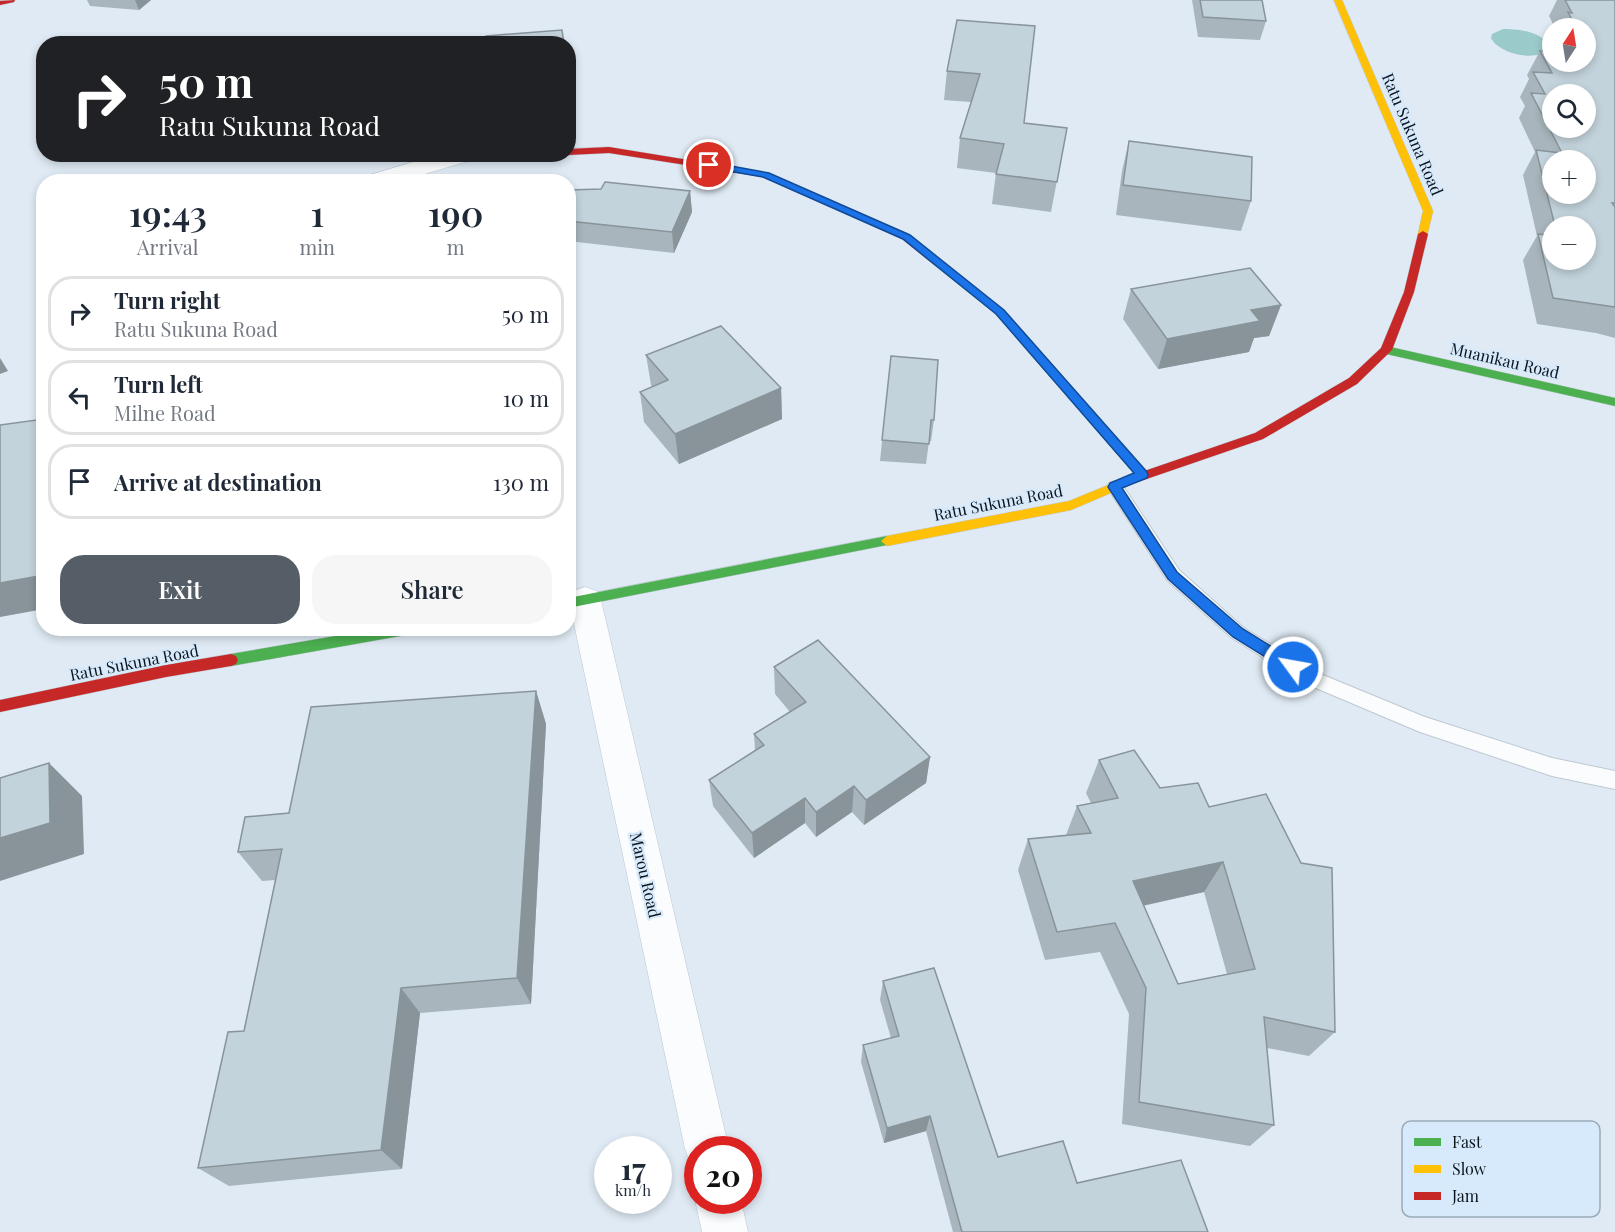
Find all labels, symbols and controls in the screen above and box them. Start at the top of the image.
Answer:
north arrow [1542,18,1596,72]
map controls [1542,18,1596,270]
text: 50 m [159,53,253,109]
icon: right [60,60,138,138]
street label: Ratu Sukuna Road [1378,70,1448,198]
button: search [1542,84,1596,138]
text: Ratu Sukuna Road [159,107,380,143]
pin [683,139,734,190]
icon: arrive [692,148,725,181]
button: + [1542,150,1596,204]
text: 19:43 [129,188,207,236]
text: 1 [310,188,324,236]
text: 190 [428,188,483,236]
button: − [1542,216,1596,270]
text: Arrival [137,233,199,260]
text: min [299,233,335,260]
text: m [447,233,464,260]
text: Turn right [114,285,220,315]
icon: right [63,297,96,330]
text: 50 m [502,299,549,329]
text: Ratu Sukuna Road [114,315,278,342]
street label: Muanikau Road [1448,337,1562,383]
text: Turn left [114,369,203,399]
icon: left [63,381,96,414]
text: 10 m [503,383,549,413]
text: Milne Road [114,399,216,426]
icon: arrive [63,465,96,498]
text: Arrive at destination [114,467,322,497]
text: 130 m [493,467,549,497]
street label: Ratu Sukuna Road [932,479,1064,525]
button: Exit [60,555,300,624]
button: Share [312,555,552,624]
position arrow [1261,635,1325,699]
street label: Ratu Sukuna Road [68,639,200,685]
street label: Marou Road [626,830,666,920]
legend [1402,1121,1600,1217]
text: Fast [1452,1131,1482,1152]
speed limit sign: 20 [684,1136,762,1214]
text: 17 [620,1148,646,1188]
text: Slow [1452,1158,1487,1179]
text: km/h [615,1180,651,1200]
text: Jam [1451,1185,1479,1206]

